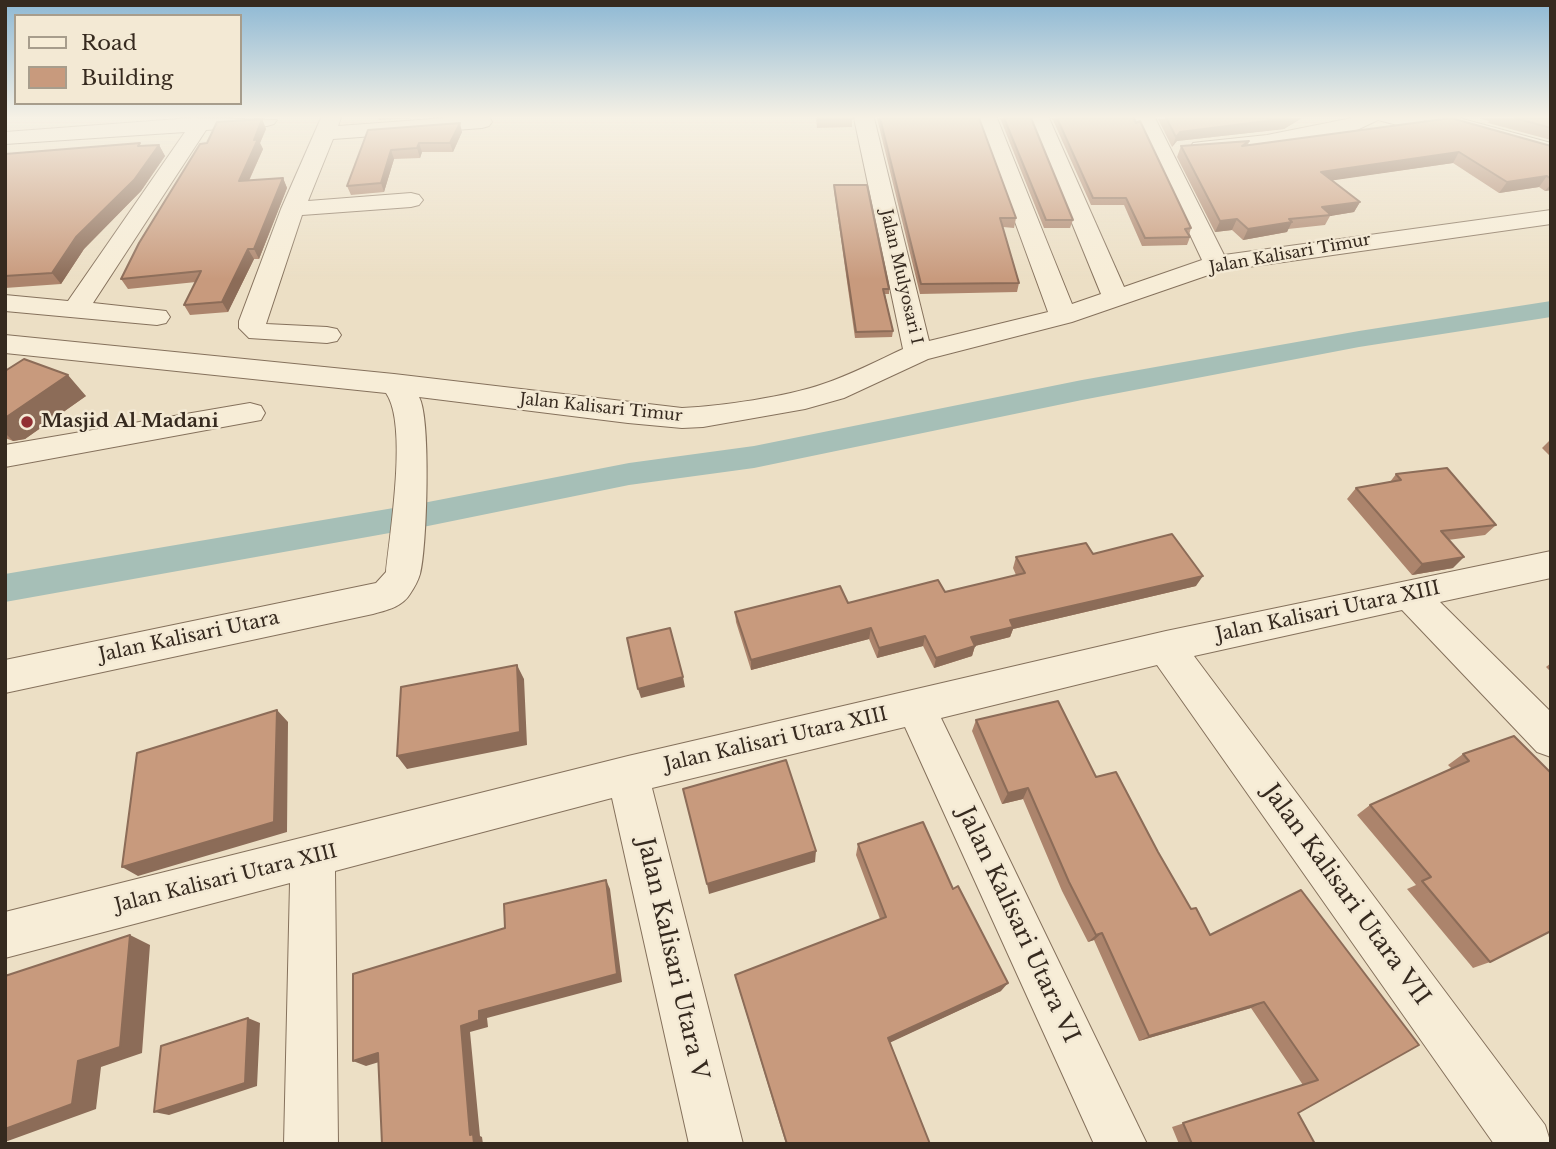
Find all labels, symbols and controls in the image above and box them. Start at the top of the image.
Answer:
legend [14,14,242,105]
text: Road [81,30,137,56]
text: Building [81,65,173,91]
street label: Jalan Mulyosari I [876,208,926,346]
street label: Jalan Kalisari Timur [1208,230,1372,278]
street label: Jalan Kalisari Timur [519,390,683,426]
place label: Masjid Al Madani [41,411,218,433]
marker: Masjid Al Madani [19,414,35,430]
street label: Jalan Kalisari Utara XIII [1214,577,1442,647]
street label: Jalan Kalisari Utara [97,607,281,667]
street label: Jalan Kalisari Utara XIII [662,703,890,777]
street label: Jalan Kalisari Utara VII [1257,779,1435,1011]
street label: Jalan Kalisari Utara VI [951,803,1085,1047]
street label: Jalan Kalisari Utara V [631,835,713,1083]
street label: Jalan Kalisari Utara XIII [112,840,340,918]

